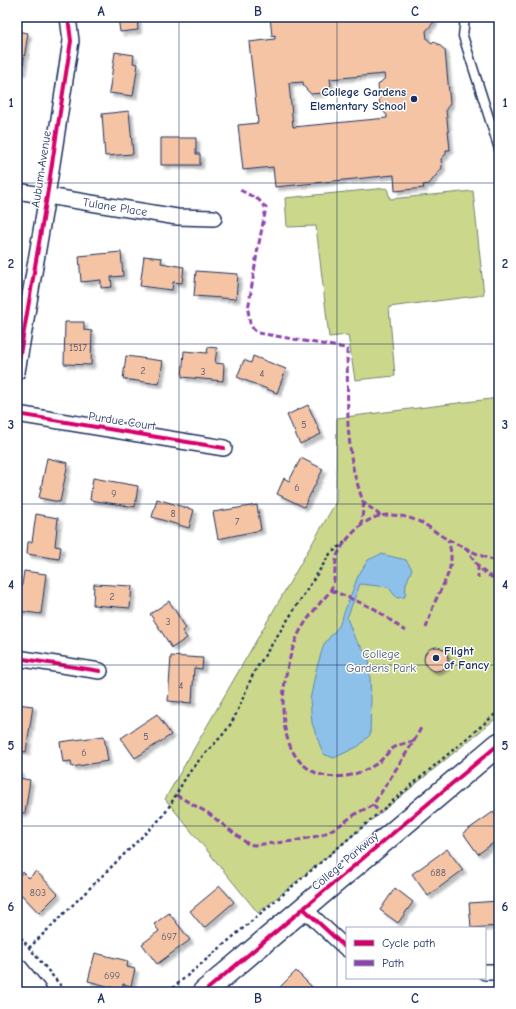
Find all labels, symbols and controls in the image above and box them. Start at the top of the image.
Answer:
text: A [97,4,105,19]
text: B [254,4,262,19]
text: C [411,4,419,19]
place label: College Gardens Elementary School [310,85,406,113]
marker: College Gardens Elementary School [409,94,419,104]
text: 1 [8,95,14,110]
text: 1 [502,95,508,110]
street label: Auburn Avenue [28,130,54,208]
street label: Tulane Place [82,195,148,219]
text: 2 [8,256,14,271]
text: 2 [502,256,508,271]
house number: 1517 [69,342,87,354]
house number: 2 [140,365,146,377]
house number: 3 [200,366,206,378]
house number: 4 [260,368,265,380]
street label: Purdue Court [87,409,157,433]
text: 3 [8,417,14,432]
text: 3 [502,417,508,432]
house number: 5 [301,419,307,431]
house number: 6 [294,482,300,494]
house number: 9 [111,488,117,500]
house number: 8 [170,508,176,520]
house number: 7 [235,516,240,528]
text: 4 [8,577,14,592]
text: 4 [502,577,508,592]
house number: 2 [109,591,115,603]
house number: 3 [165,616,171,628]
place label: Flight of Fancy [444,644,489,672]
park label: College Gardens Park [346,647,416,675]
marker: Flight of Fancy [431,653,441,663]
house number: 4 [179,680,184,692]
house number: 5 [143,731,149,743]
text: 5 [8,738,15,753]
text: 5 [502,738,509,753]
house number: 6 [81,747,87,759]
street label: College Parkway [309,829,382,893]
house number: 688 [430,867,446,879]
house number: 803 [30,887,46,899]
text: 6 [8,899,15,914]
text: 6 [502,899,509,914]
legend [346,927,486,979]
house number: 697 [161,931,177,943]
text: Cycle path [382,936,435,950]
text: Path [382,956,404,970]
house number: 699 [104,970,120,982]
text: A [97,991,105,1006]
text: B [254,991,262,1006]
text: C [411,991,419,1006]

